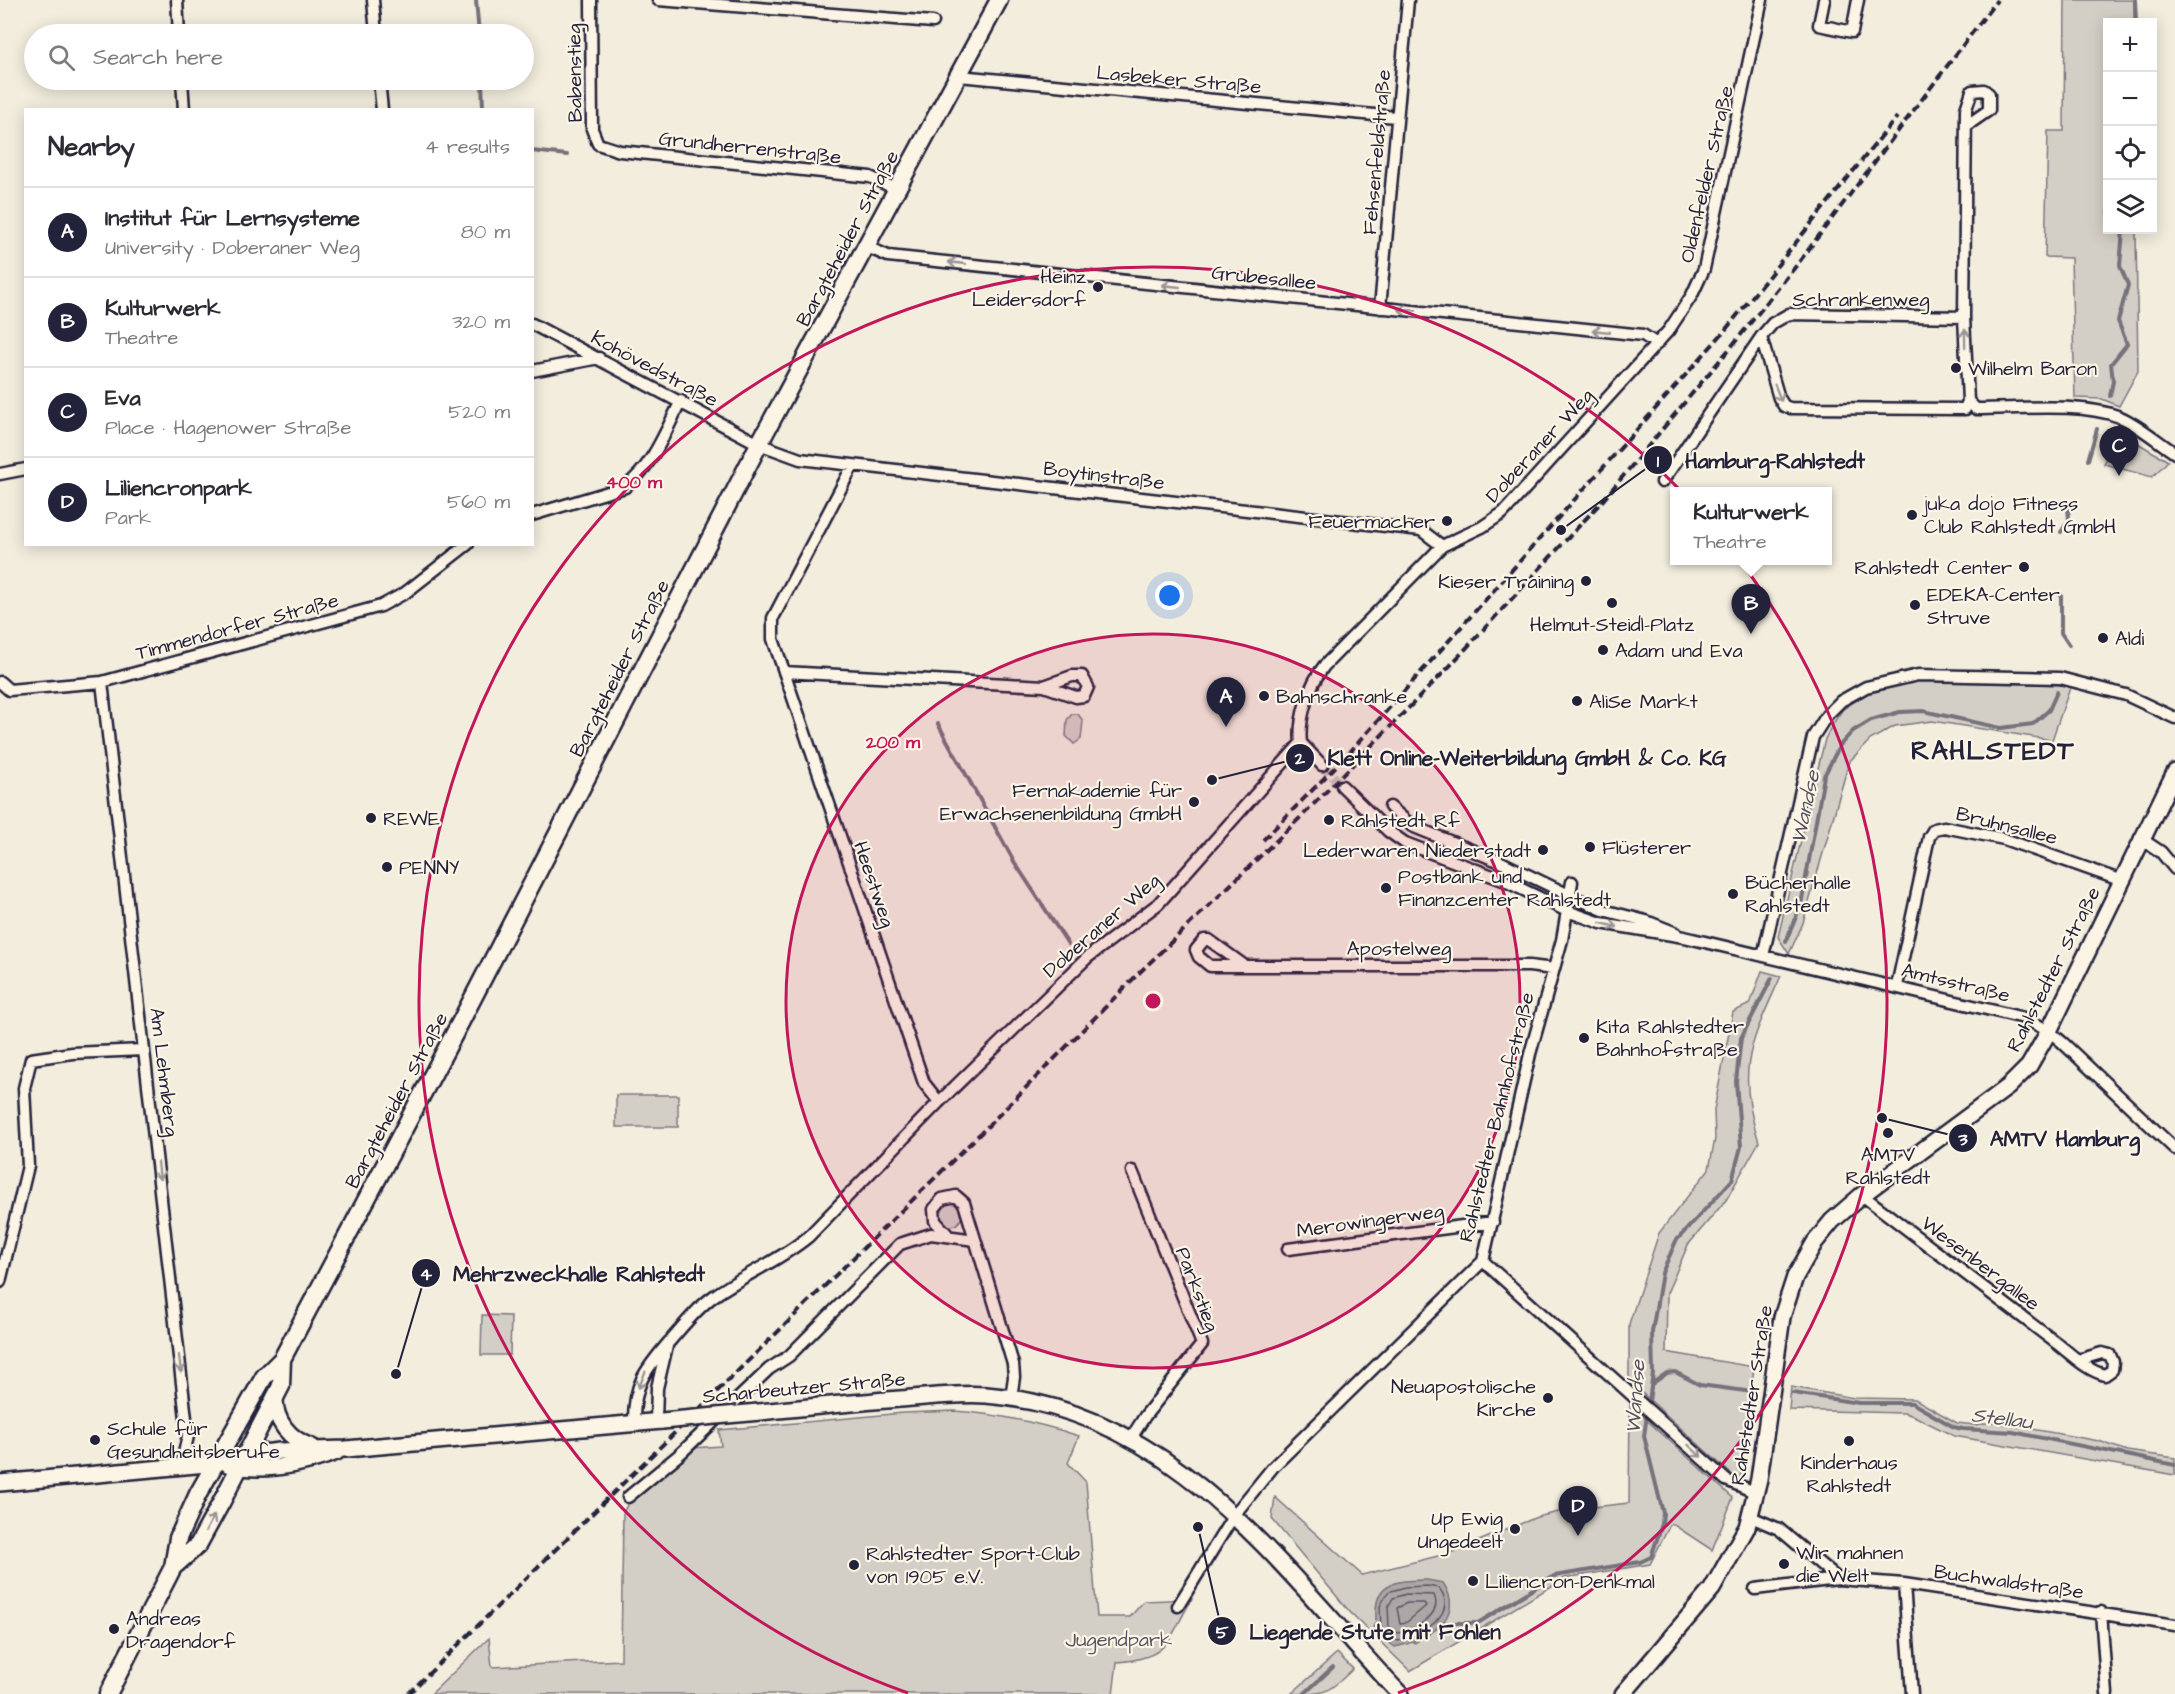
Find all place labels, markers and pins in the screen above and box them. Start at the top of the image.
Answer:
place label: Heinz Leidersdorf [972,263,1086,314]
marker: Heinz Leidersdorf [1091,280,1105,294]
place label: Wilhelm Baron [1968,355,2097,383]
marker: Wilhelm Baron [1949,361,1963,375]
pin: C [2100,426,2138,476]
callout: Hamburg-Rahlstedt [1643,441,1877,480]
place label: juka dojo Fitness Club Rahlstedt GmbH [1921,490,2116,541]
place label: Feuermacher [1308,508,1435,536]
marker: juka dojo Fitness Club Rahlstedt GmbH [1905,508,1919,522]
marker: Feuermacher [1440,514,1454,528]
place label: Rahlstedt Center [1854,554,2012,582]
marker: Rahlstedt Center [2017,560,2031,574]
place label: Kieser Training [1438,568,1574,597]
marker: Kieser Training [1579,574,1593,588]
place label: EDEKA-Center Struve [1927,581,2060,632]
pin: B [1732,584,1770,634]
marker: Helmut-Steidl-Platz [1605,596,1619,610]
marker: EDEKA-Center Struve [1908,598,1922,612]
place label: Helmut-Steidl-Platz [1530,611,1694,639]
place label: Aldi [2115,625,2144,653]
marker: Aldi [2096,631,2110,645]
place label: Adam und Eva [1615,637,1743,665]
marker: Adam und Eva [1596,643,1610,657]
pin: A [1206,678,1246,727]
place label: Bahnschranke [1276,683,1407,711]
place label: AliSe Markt [1589,688,1698,716]
marker: Bahnschranke [1257,689,1271,703]
marker: AliSe Markt [1570,694,1584,708]
callout: Klett Online-Weiterbildung GmbH & Co. KG [1285,738,1738,777]
place label: Fernakademie für Erwachsenenbildung GmbH [940,777,1182,829]
marker: Fernakademie für Erwachsenenbildung GmbH [1187,795,1201,809]
place label: REWE [383,805,440,833]
place label: Rahlstedt Rf [1341,807,1460,835]
marker: REWE [364,811,378,825]
marker: Rahlstedt Rf [1322,813,1336,827]
place label: Flüsterer [1602,834,1691,862]
place label: Lederwaren Niederstadt [1303,837,1531,865]
marker: Flüsterer [1583,840,1597,854]
marker: Lederwaren Niederstadt [1536,843,1550,857]
place label: PENNY [399,854,460,882]
marker: PENNY [380,860,394,874]
place label: Postbank und Finanzcenter Rahlstedt [1398,863,1611,914]
place label: Bücherhalle Rahlstedt [1745,869,1851,920]
marker: Postbank und Finanzcenter Rahlstedt [1379,881,1393,895]
marker: Bücherhalle Rahlstedt [1726,887,1740,901]
centre of rings [1143,991,1163,1011]
place label: Kita Rahlstedter Bahnhofstraße [1596,1013,1744,1064]
marker: Kita Rahlstedter Bahnhofstraße [1577,1031,1591,1045]
callout: AMTV Hamburg [1948,1119,2152,1158]
marker: AMTV Rahlstedt [1881,1126,1895,1140]
place label: AMTV Rahlstedt [1846,1141,1930,1192]
callout: Mehrzweckhalle Rahlstedt [411,1254,717,1293]
place label: Neuapostolische Kirche [1391,1373,1536,1424]
marker: Neuapostolische Kirche [1541,1391,1555,1405]
place label: Schule für Gesundheitsberufe [107,1415,280,1466]
marker: Schule für Gesundheitsberufe [88,1433,102,1447]
marker: Kinderhaus Rahlstedt [1842,1434,1856,1448]
place label: Kinderhaus Rahlstedt [1800,1449,1898,1500]
pin: D [1558,1486,1598,1536]
place label: Up Ewig Ungedeelt [1418,1505,1503,1557]
marker: Up Ewig Ungedeelt [1508,1522,1522,1536]
place label: Wir mahnen die Welt [1796,1539,1903,1590]
place label: Rahlstedter Sport-Club von 1905 e.V. [866,1540,1080,1591]
marker: Wir mahnen die Welt [1777,1557,1791,1571]
marker: Rahlstedter Sport-Club von 1905 e.V. [847,1558,861,1572]
place label: Liliencron-Denkmal [1485,1568,1655,1596]
marker: Liliencron-Denkmal [1466,1574,1480,1588]
place label: Andreas Dragendorf [126,1605,236,1657]
callout: Liegende Stute mit Fohlen [1207,1612,1513,1651]
marker: Andreas Dragendorf [107,1622,121,1636]

